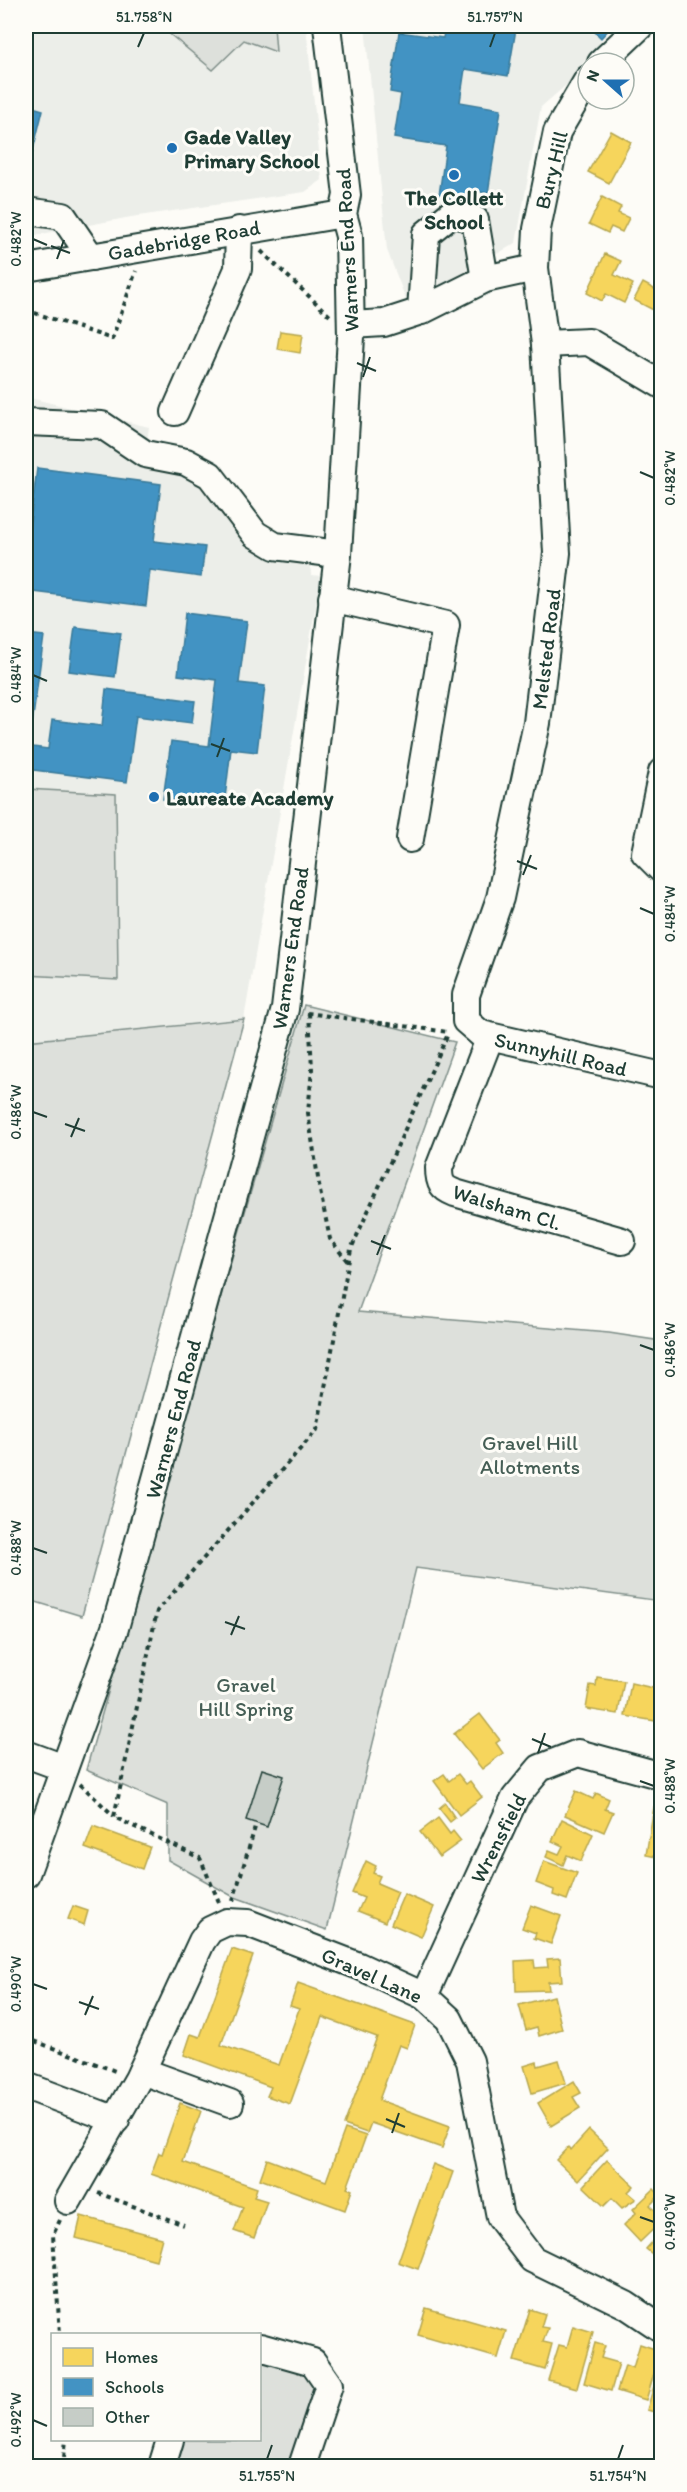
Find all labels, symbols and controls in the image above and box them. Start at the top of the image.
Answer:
text: 51.758°N [116,8,172,26]
text: 51.757°N [467,8,523,26]
north arrow [576,51,636,111]
text: N [582,67,603,84]
place label: Gade Valley Primary School [184,124,321,174]
street label: Bury Hill [529,128,573,212]
marker: Gade Valley Primary School [165,141,179,155]
street label: Warners End Road [330,167,364,333]
marker: The Collett School [447,168,461,182]
place label: The Collett School [404,185,504,234]
text: 0.482°W [7,211,25,267]
street label: Gadebridge Road [106,214,263,266]
text: 0.482°W [661,450,679,506]
street label: Melsted Road [526,587,566,711]
text: 0.484°W [7,647,25,703]
place label: Laureate Academy [166,785,335,811]
marker: Laureate Academy [147,790,161,804]
street label: Warners End Road [266,865,314,1031]
text: 0.484°W [661,886,679,942]
street label: Sunnyhill Road [492,1027,630,1082]
text: 0.486°W [7,1084,25,1140]
street label: Walsham Cl. [450,1179,564,1235]
text: 0.486°W [661,1322,679,1378]
street label: Warners End Road [140,1336,206,1502]
park label: Gravel Hill Allotments [480,1430,580,1479]
text: 0.488°W [7,1520,25,1576]
park label: Gravel Hill Spring [198,1672,294,1721]
text: 0.488°W [661,1758,679,1814]
street label: Wrensfield [465,1789,531,1887]
street label: Gravel Lane [318,1942,426,2008]
text: 0.490°W [7,1956,25,2012]
text: 0.490°W [661,2194,679,2250]
legend [51,2333,261,2441]
text: Homes [105,2346,158,2368]
text: Schools [105,2376,164,2398]
text: 0.492°W [7,2392,25,2447]
text: Other [105,2406,151,2428]
text: 51.755°N [239,2467,295,2485]
text: 51.754°N [589,2467,647,2485]

